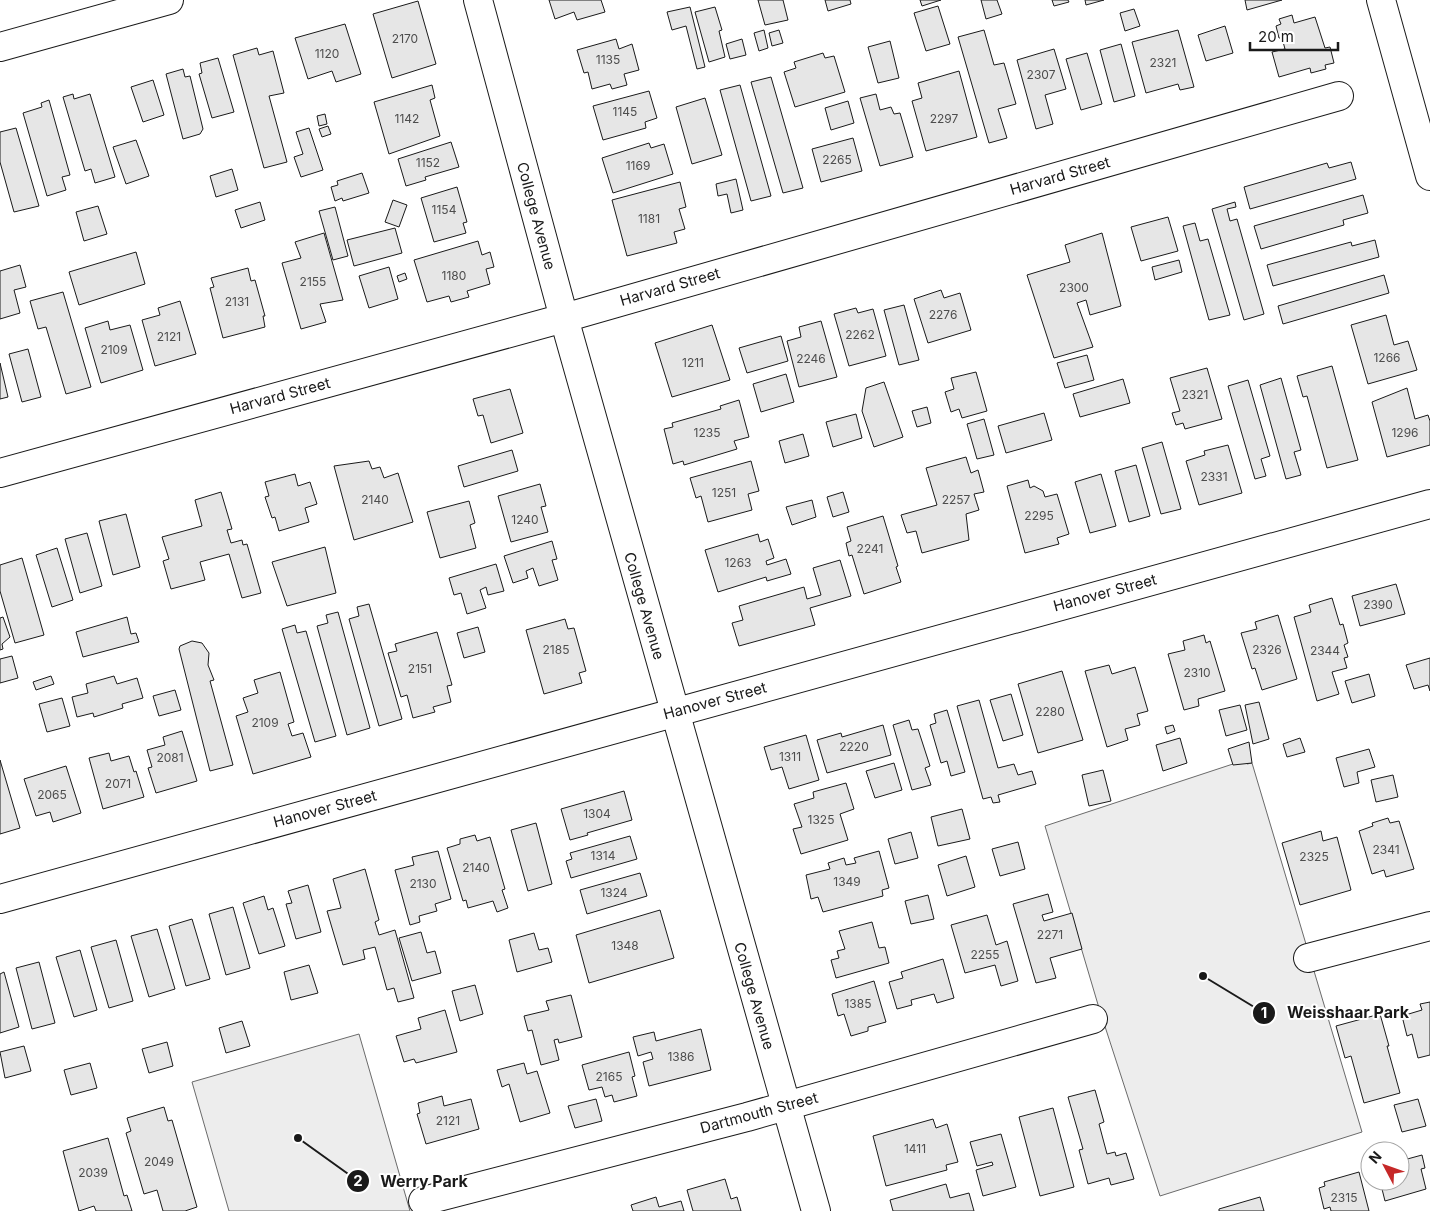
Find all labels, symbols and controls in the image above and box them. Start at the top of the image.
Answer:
scale bar [1250,20,1338,52]
text: 20 m [1258,27,1294,46]
house number: 2170 [392,31,418,46]
house number: 1120 [315,46,339,61]
house number: 1135 [596,52,620,67]
house number: 2321 [1150,55,1176,70]
house number: 2307 [1027,67,1056,82]
house number: 1145 [613,104,637,119]
house number: 1142 [395,111,419,126]
house number: 2297 [930,111,959,126]
house number: 2265 [822,152,852,167]
street label: Harvard Street [1008,152,1112,199]
house number: 1152 [416,155,440,170]
house number: 1169 [626,158,650,173]
street label: College Avenue [513,160,560,272]
house number: 1154 [432,202,457,217]
house number: 1181 [638,211,660,226]
street label: Harvard Street [618,263,722,310]
house number: 1180 [442,268,466,283]
house number: 2155 [300,274,326,289]
house number: 2300 [1059,280,1089,295]
house number: 2131 [225,294,249,309]
house number: 2276 [929,307,957,322]
house number: 2262 [845,327,875,342]
house number: 2121 [157,329,181,344]
house number: 2109 [100,342,128,357]
house number: 1266 [1373,350,1401,365]
house number: 2246 [796,351,826,366]
house number: 1211 [682,355,704,370]
street label: Harvard Street [227,373,332,418]
house number: 2321 [1182,387,1208,402]
house number: 1235 [694,425,720,440]
house number: 1296 [1391,425,1419,440]
house number: 2331 [1200,469,1228,484]
house number: 1251 [712,485,736,500]
house number: 2140 [361,492,389,507]
house number: 2257 [942,492,971,507]
house number: 2295 [1024,508,1054,523]
house number: 1240 [511,512,539,527]
house number: 2241 [857,541,883,556]
street label: College Avenue [620,550,669,662]
house number: 1263 [724,555,752,570]
street label: Hanover Street [1051,570,1159,615]
house number: 2390 [1363,597,1393,612]
house number: 2185 [543,642,569,657]
house number: 2326 [1252,642,1282,657]
house number: 2344 [1310,643,1340,658]
house number: 2151 [408,661,432,676]
house number: 2310 [1183,665,1211,680]
street label: Hanover Street [661,678,769,723]
house number: 2280 [1035,704,1065,719]
house number: 2109 [251,715,279,730]
house number: 2220 [839,739,869,754]
house number: 1311 [779,749,801,764]
house number: 2081 [156,750,184,765]
house number: 2071 [105,776,131,791]
street label: Hanover Street [271,786,379,831]
house number: 2065 [37,787,67,802]
house number: 1304 [583,806,611,821]
house number: 1325 [808,812,834,827]
house number: 2341 [1372,842,1400,857]
house number: 1314 [591,848,616,863]
house number: 2325 [1299,849,1329,864]
house number: 2140 [462,860,490,875]
house number: 1349 [833,874,861,889]
house number: 2130 [409,876,437,891]
house number: 1324 [600,885,628,900]
house number: 2271 [1037,927,1063,942]
house number: 1348 [611,938,639,953]
street label: College Avenue [730,940,779,1052]
house number: 2255 [970,947,1000,962]
house number: 1385 [844,996,872,1011]
callout: Weisshaar Park [1252,997,1419,1028]
text: Weisshaar Park [1287,1002,1410,1022]
text: 1 [1261,1003,1267,1022]
house number: 1386 [667,1049,695,1064]
house number: 2165 [596,1069,622,1084]
street label: Dartmouth Street [698,1088,820,1137]
house number: 2121 [436,1113,460,1128]
house number: 1411 [904,1141,926,1156]
north arrow [1360,1141,1410,1191]
text: N [1365,1148,1385,1167]
house number: 2049 [144,1154,174,1169]
house number: 2039 [78,1165,108,1180]
callout: Werry Park [346,1166,478,1197]
text: 2 [353,1171,363,1190]
text: Werry Park [380,1171,469,1191]
house number: 2315 [1331,1190,1357,1205]

